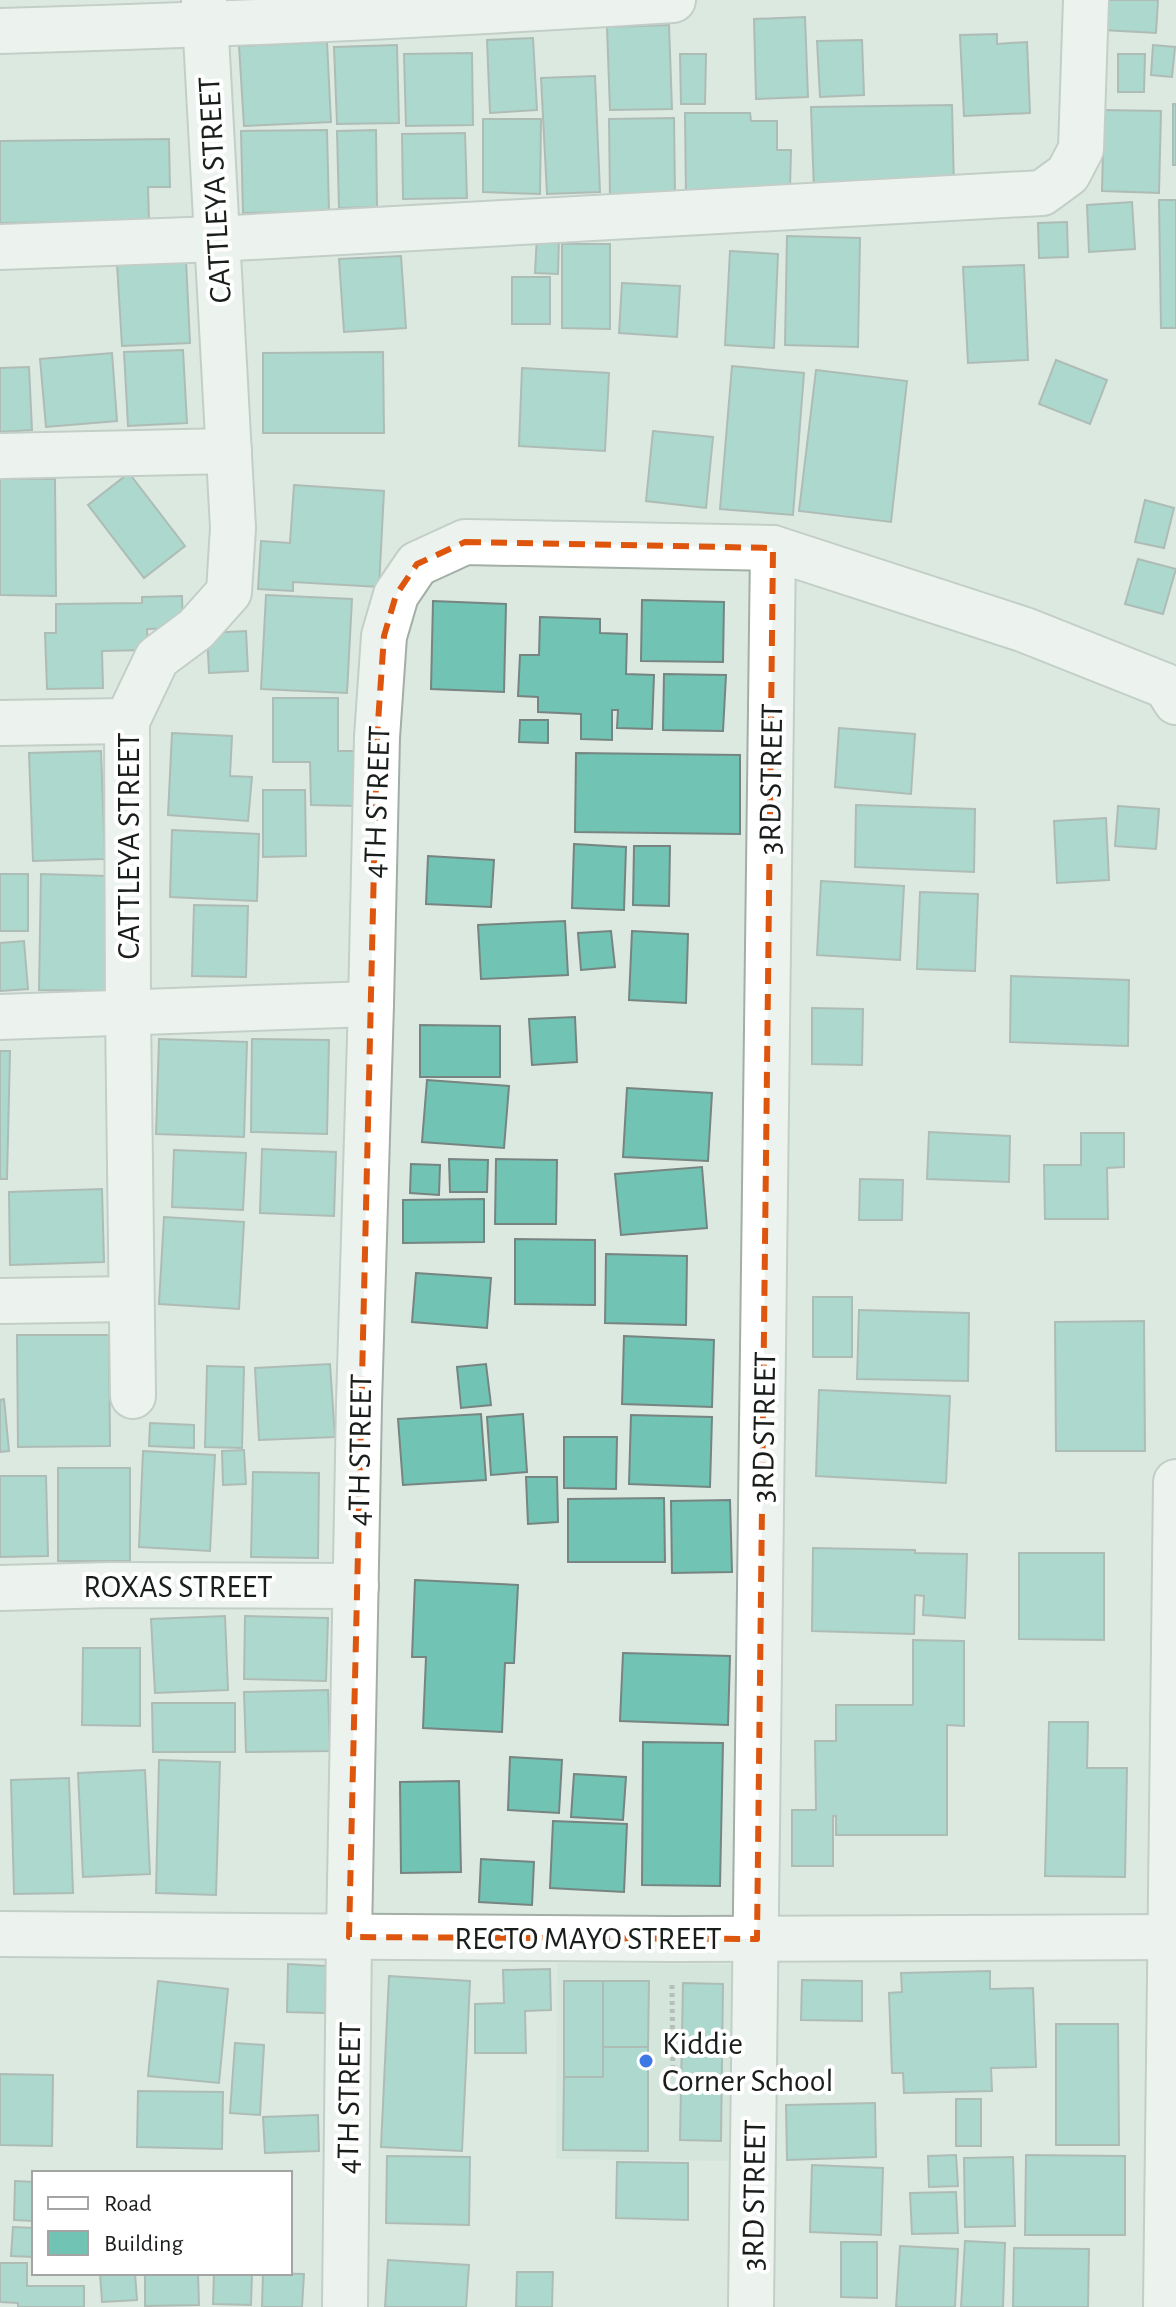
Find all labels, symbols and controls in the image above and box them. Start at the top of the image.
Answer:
street label: CATTLEYA STREET [193,75,237,304]
street label: 3RD STREET [754,703,788,855]
street label: 4TH STREET [358,725,396,879]
street label: CATTLEYA STREET [113,732,145,960]
street label: 3RD STREET [747,1351,781,1503]
street label: 4TH STREET [343,1373,377,1527]
street label: ROXAS STREET [83,1571,273,1603]
street label: RECTO MAYO STREET [454,1923,722,1955]
street label: 4TH STREET [332,2021,366,2175]
place label: Kiddie Corner School [662,2028,833,2097]
marker: Kiddie Corner School [637,2052,655,2070]
street label: 3RD STREET [737,2119,771,2271]
legend [32,2171,292,2275]
text: Road [104,2192,152,2216]
text: Building [104,2232,183,2256]

